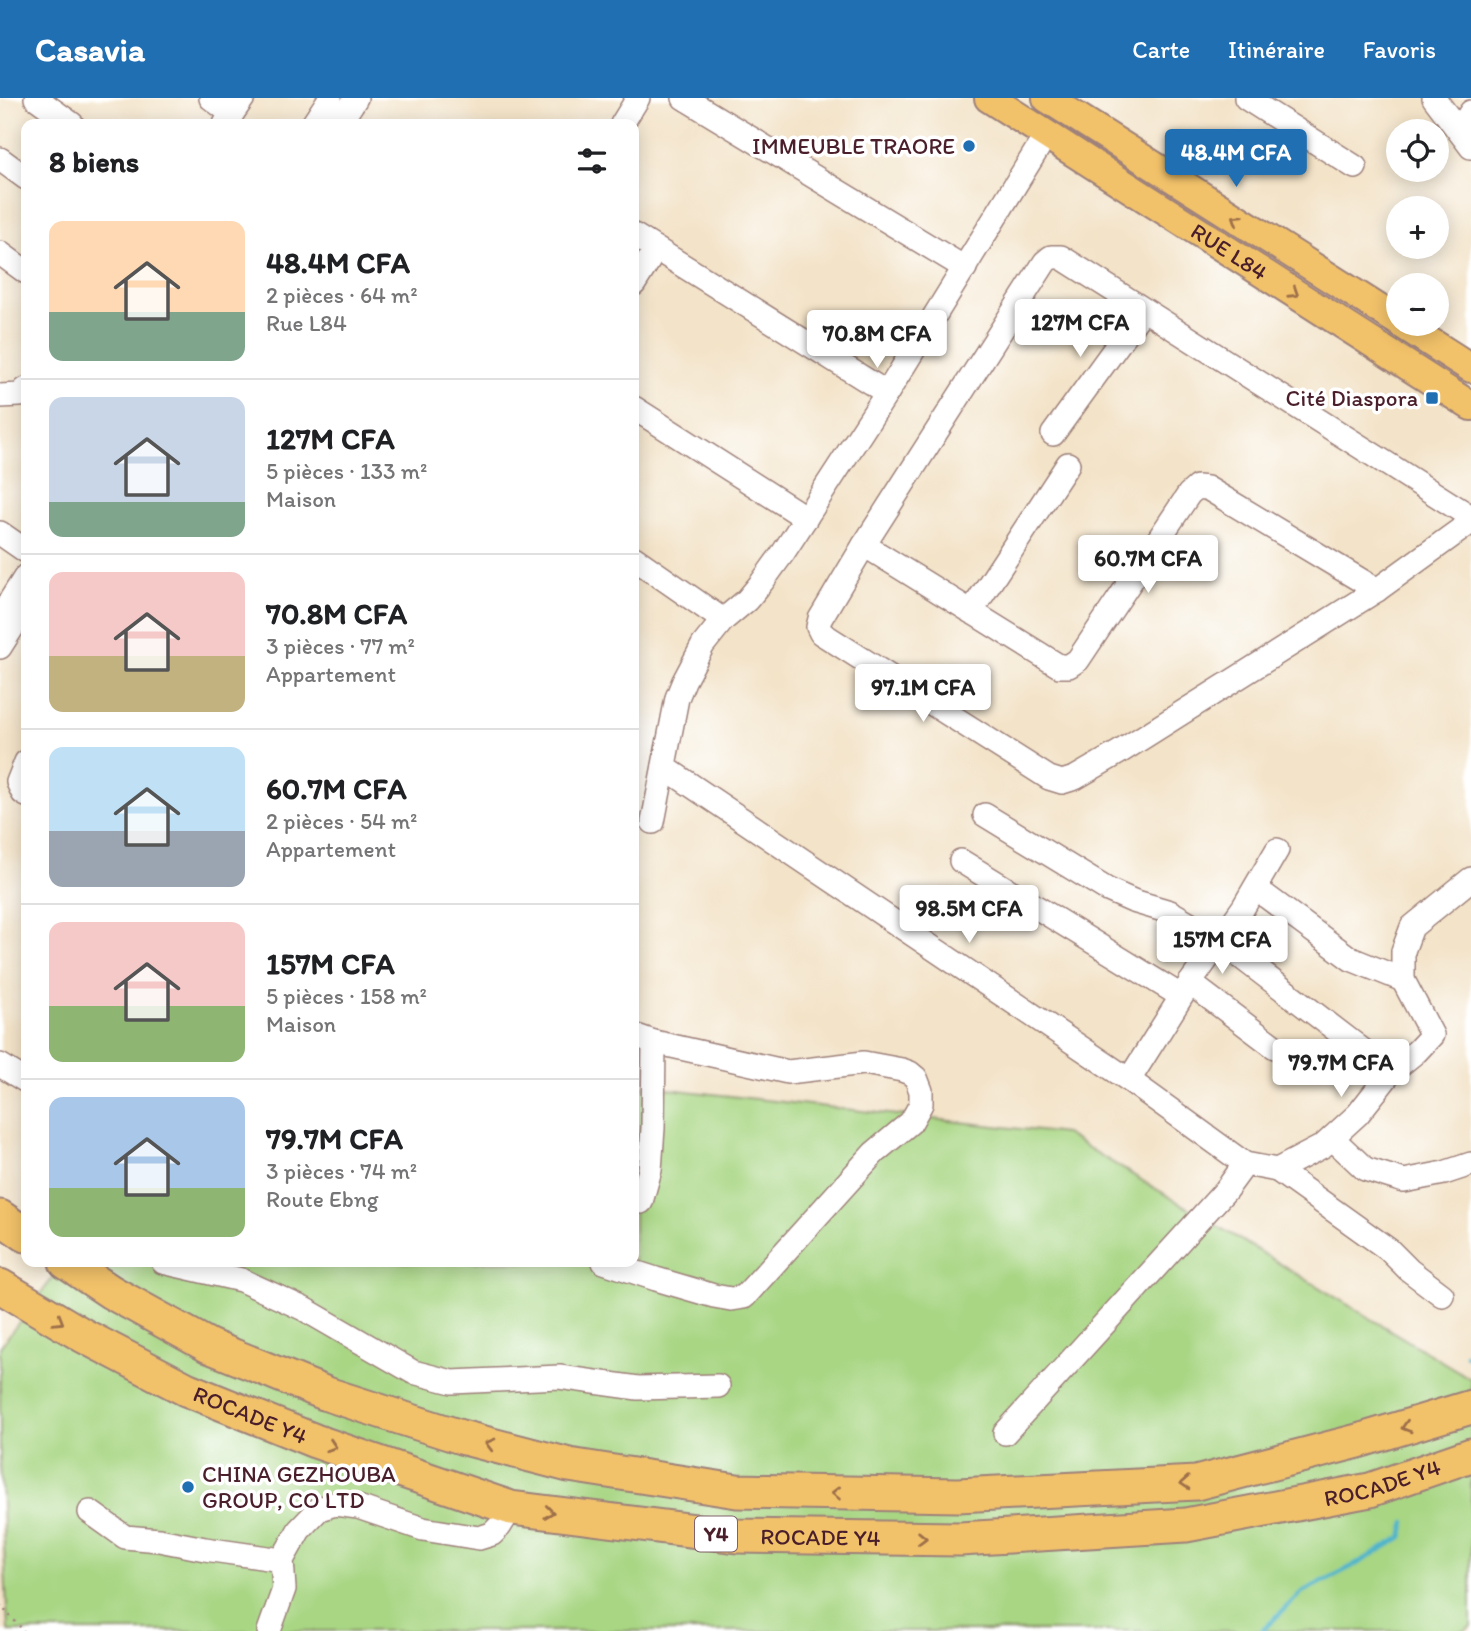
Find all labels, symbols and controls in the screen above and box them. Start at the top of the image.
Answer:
text: Casavia [35,30,145,69]
text: Carte [1132,35,1190,64]
text: Itinéraire [1228,35,1325,64]
text: Favoris [1363,35,1436,64]
map controls [1386,119,1449,336]
button: locate [1386,119,1449,182]
pin: 48.4M CFA [1156,130,1316,189]
place label: IMMEUBLE TRAORE [752,132,955,160]
marker: IMMEUBLE TRAORE [961,138,977,154]
text: 48.4M CFA [1181,138,1291,166]
icon: filters [573,142,611,180]
text: 8 biens [49,143,139,180]
button: + [1386,196,1449,259]
one-way arrow [1232,214,1245,227]
street label: RUE L84 [1186,217,1273,286]
text: 48.4M CFA [266,244,410,281]
icon: home [105,249,189,333]
button: − [1386,273,1449,336]
text: 2 pièces · 64 m² [266,281,418,309]
one-way arrow [1286,285,1299,298]
pin: 127M CFA [1008,300,1152,359]
text: 127M CFA [1031,308,1129,336]
text: Rue L84 [266,309,347,337]
pin: 70.8M CFA [797,310,957,370]
text: 70.8M CFA [823,319,931,347]
place label: Cité Diaspora [1286,384,1418,412]
marker: Cité Diaspora [1424,390,1440,406]
text: 127M CFA [266,420,395,457]
icon: home [105,425,189,509]
text: 5 pièces · 133 m² [266,457,427,485]
text: Maison [266,485,336,513]
pin: 60.7M CFA [1068,536,1228,595]
text: 60.7M CFA [1094,544,1202,572]
text: 70.8M CFA [266,595,407,632]
icon: home [105,600,189,684]
text: 3 pièces · 77 m² [266,632,415,660]
text: Appartement [266,660,396,688]
pin: 97.1M CFA [843,664,1003,724]
text: 97.1M CFA [871,673,975,701]
text: 60.7M CFA [266,770,407,807]
icon: home [105,775,189,859]
text: 2 pièces · 54 m² [266,807,418,835]
text: Appartement [266,835,396,863]
pin: 98.5M CFA [889,886,1049,945]
text: 98.5M CFA [916,894,1022,922]
pin: 157M CFA [1150,916,1294,976]
text: 157M CFA [1173,925,1271,953]
text: 157M CFA [266,945,395,982]
icon: home [105,950,189,1034]
text: 5 pièces · 158 m² [266,982,427,1010]
text: Maison [266,1010,336,1038]
pin: 79.7M CFA [1261,1040,1421,1099]
text: 79.7M CFA [1289,1048,1393,1076]
text: 79.7M CFA [266,1120,403,1157]
icon: home [105,1125,189,1209]
text: 3 pièces · 74 m² [266,1157,417,1185]
text: Route Ebng [266,1185,379,1213]
one-way arrow [51,1313,64,1326]
street label: ROCADE Y4 [189,1379,311,1450]
one-way arrow [1400,1418,1412,1433]
one-way arrow [325,1438,337,1452]
one-way arrow [485,1438,497,1452]
street label: ROCADE Y4 [1322,1453,1444,1512]
place label: CHINA GEZHOUBA GROUP, CO LTD [202,1460,396,1514]
one-way arrow [1180,1475,1191,1490]
marker: CHINA GEZHOUBA GROUP, CO LTD [180,1479,196,1495]
one-way arrow [830,1485,841,1500]
one-way arrow [543,1505,555,1520]
road number: Y4 [695,1516,737,1552]
street label: ROCADE Y4 [760,1522,881,1552]
one-way arrow [917,1531,928,1546]

